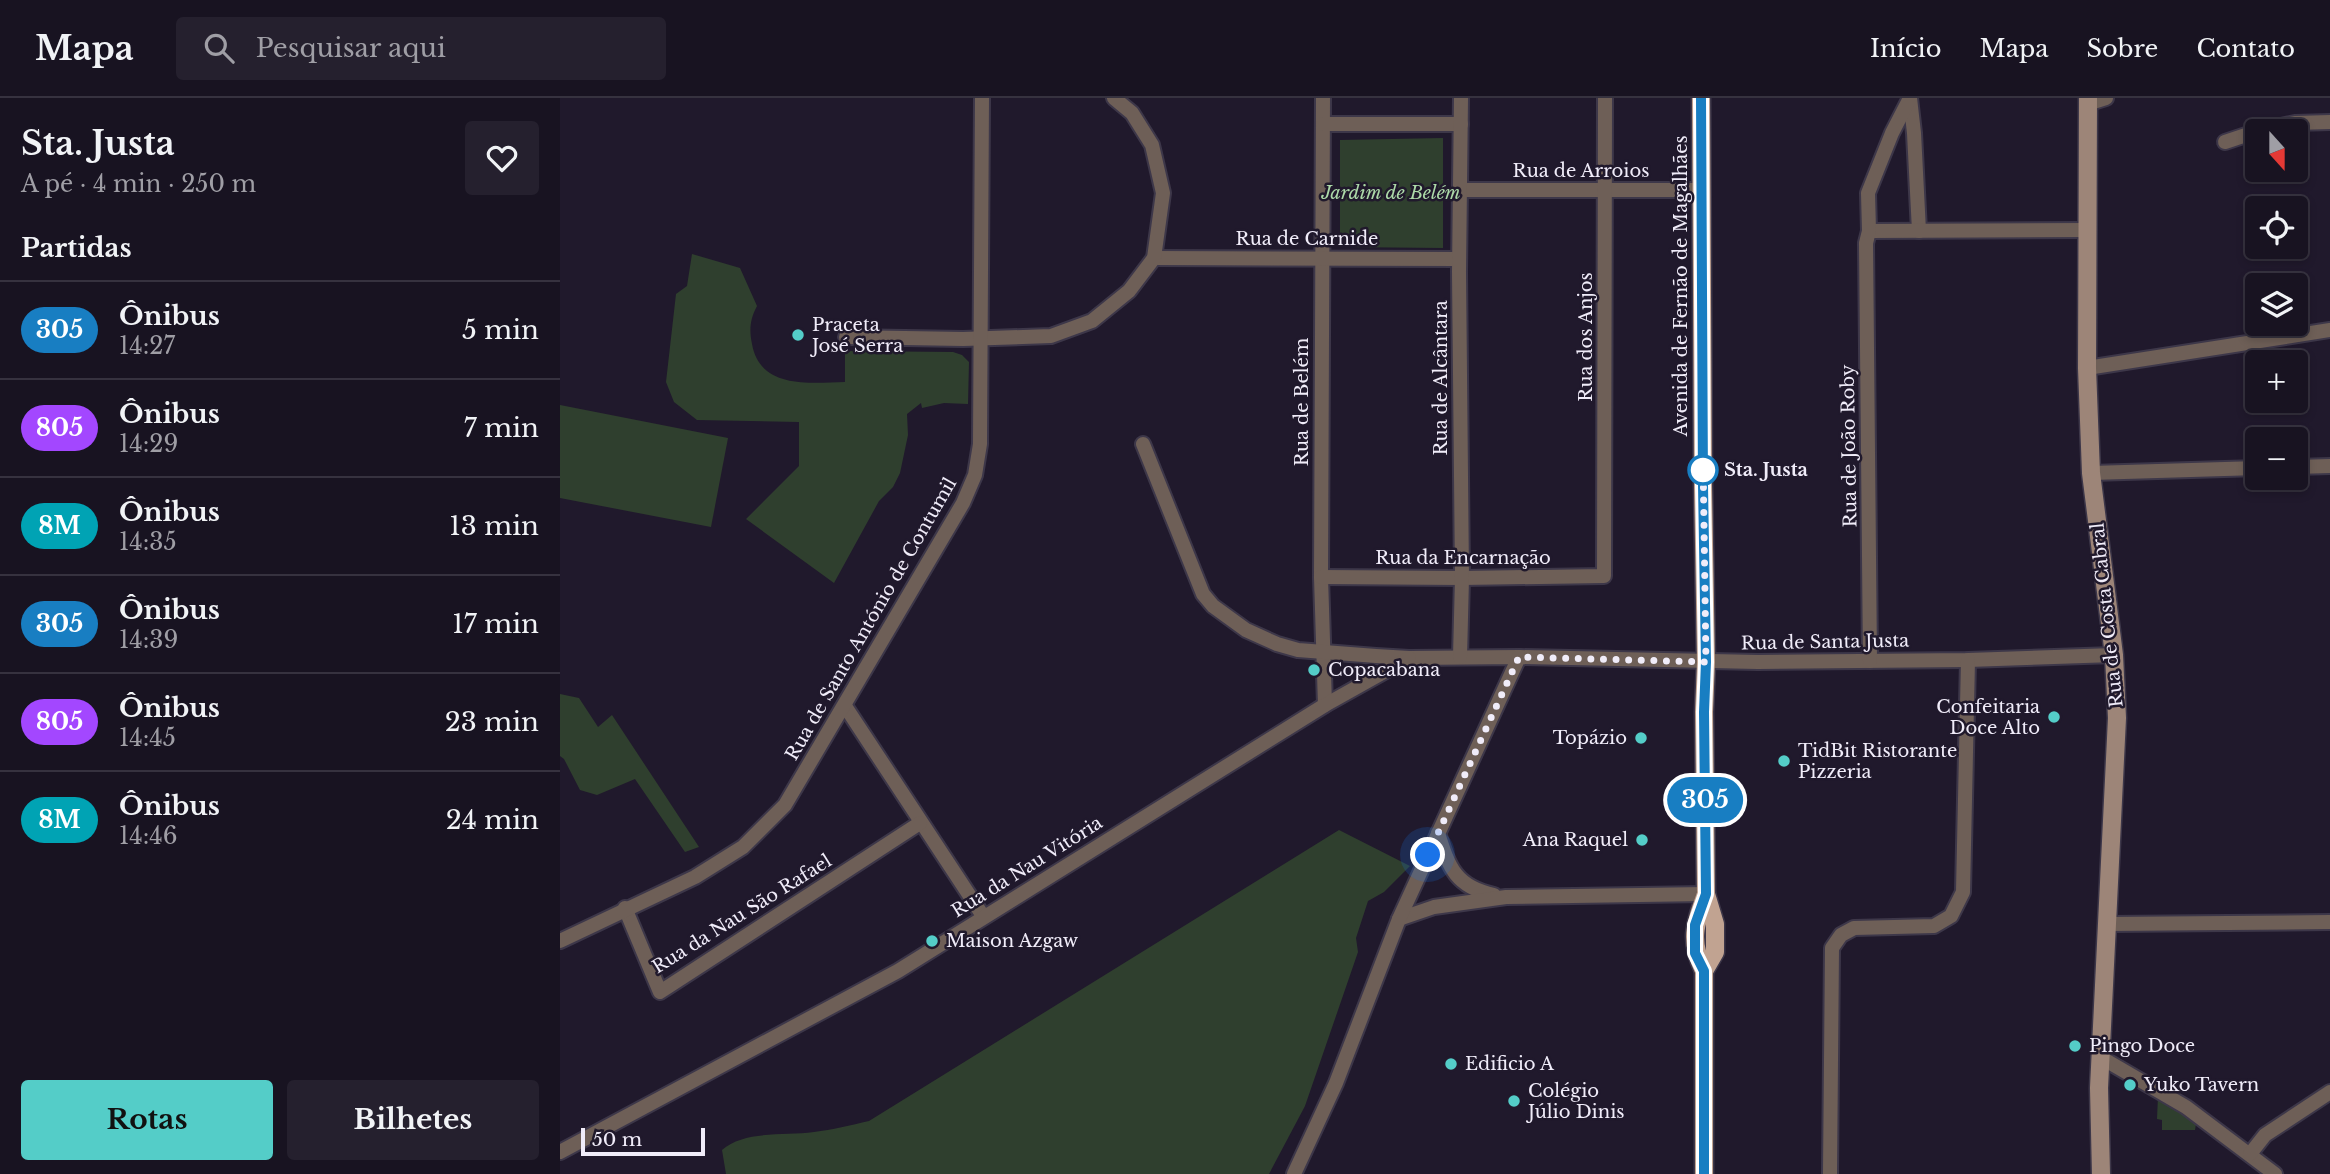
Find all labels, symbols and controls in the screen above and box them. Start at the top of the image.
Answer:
search box [176,17,666,80]
text: Mapa [35,28,134,69]
icon: search [200,29,238,67]
text: Pesquisar aqui [256,32,446,64]
text: Início [1870,34,1942,63]
text: Mapa [1980,34,2049,63]
text: Sobre [2087,34,2158,63]
text: Contato [2196,34,2295,63]
north arrow [2245,119,2308,182]
map controls [2245,119,2308,490]
button: heart [465,121,539,195]
text: Sta. Justa [21,123,175,164]
street label: Avenida de Fernão de Magalhães [1670,135,1692,438]
street label: Rua de Arroios [1513,160,1649,182]
text: A pé · 4 min · 250 m [21,170,256,198]
park label: Jardim de Belém [1321,182,1461,204]
button: locate [2245,196,2308,259]
street label: Rua de Carnide [1236,228,1378,250]
text: Partidas [21,232,132,264]
street label: Rua dos Anjos [1575,272,1597,402]
button: layers [2245,273,2308,336]
text: Ônibus [119,300,220,332]
street label: Rua de Alcântara [1430,300,1452,456]
text: 5 min [462,314,539,346]
place label: Praceta José Serra [810,314,903,357]
text: 305 [36,315,83,344]
marker: Praceta José Serra [790,327,806,343]
text: 14:27 [119,332,175,360]
street label: Rua de Belém [1291,338,1313,466]
button: + [2245,350,2308,413]
street label: Rua de João Roby [1837,364,1861,528]
text: Ônibus [119,398,220,430]
text: 7 min [464,412,539,444]
text: 805 [36,413,83,442]
button: − [2245,427,2308,490]
text: 14:29 [119,430,178,458]
marker: Sta. Justa [1688,455,1718,485]
place label: Sta. Justa [1724,459,1809,481]
street label: Rua de Santo António de Contumil [781,474,961,764]
text: Ônibus [119,496,220,528]
text: 13 min [449,510,539,542]
text: 8M [38,511,81,540]
street label: Rua de Costa Cabral [2086,521,2128,708]
text: 14:35 [119,528,177,556]
street label: Rua da Encarnação [1375,547,1551,569]
text: Ônibus [119,594,220,626]
text: 17 min [452,608,539,640]
text: 305 [36,609,83,638]
text: 14:39 [119,626,178,654]
street label: Rua de Santa Justa [1741,630,1909,654]
place label: Copacabana [1328,659,1440,681]
marker: Copacabana [1306,662,1322,678]
text: Ônibus [119,692,220,724]
place label: Confeitaria Doce Alto [1936,696,2040,739]
text: 23 min [445,706,539,738]
text: 805 [36,707,83,736]
marker: Confeitaria Doce Alto [2046,709,2062,725]
text: 14:45 [119,724,176,752]
place label: Topázio [1553,727,1627,749]
marker: Topázio [1633,730,1649,746]
place label: TidBit Ristorante Pizzeria [1798,740,1957,783]
marker: TidBit Ristorante Pizzeria [1776,753,1792,769]
line badge: 305 [1665,777,1745,823]
text: 305 [1681,785,1729,814]
text: Ônibus [119,790,220,822]
text: 24 min [446,804,539,836]
text: 8M [38,805,81,834]
street label: Rua da Nau Vitória [948,812,1106,922]
text: 14:46 [119,822,178,850]
place label: Ana Raquel [1522,829,1628,851]
marker: Ana Raquel [1634,832,1650,848]
your location [1410,837,1445,872]
street label: Rua da Nau São Rafael [648,850,836,978]
place label: Maison Azgaw [946,930,1079,952]
marker: Maison Azgaw [924,933,940,949]
place label: Pingo Doce [2089,1035,2195,1057]
marker: Pingo Doce [2067,1038,2083,1054]
place label: Edificio A [1465,1053,1555,1075]
marker: Edificio A [1443,1056,1459,1072]
place label: Yuko Tavern [2143,1074,2259,1096]
marker: Yuko Tavern [2122,1077,2138,1093]
button: Rotas [21,1080,273,1160]
button: Bilhetes [287,1080,539,1160]
place label: Colégio Júlio Dinis [1526,1080,1624,1123]
marker: Colégio Júlio Dinis [1506,1093,1522,1109]
scale bar [581,1125,705,1157]
text: 50 m [592,1128,642,1151]

